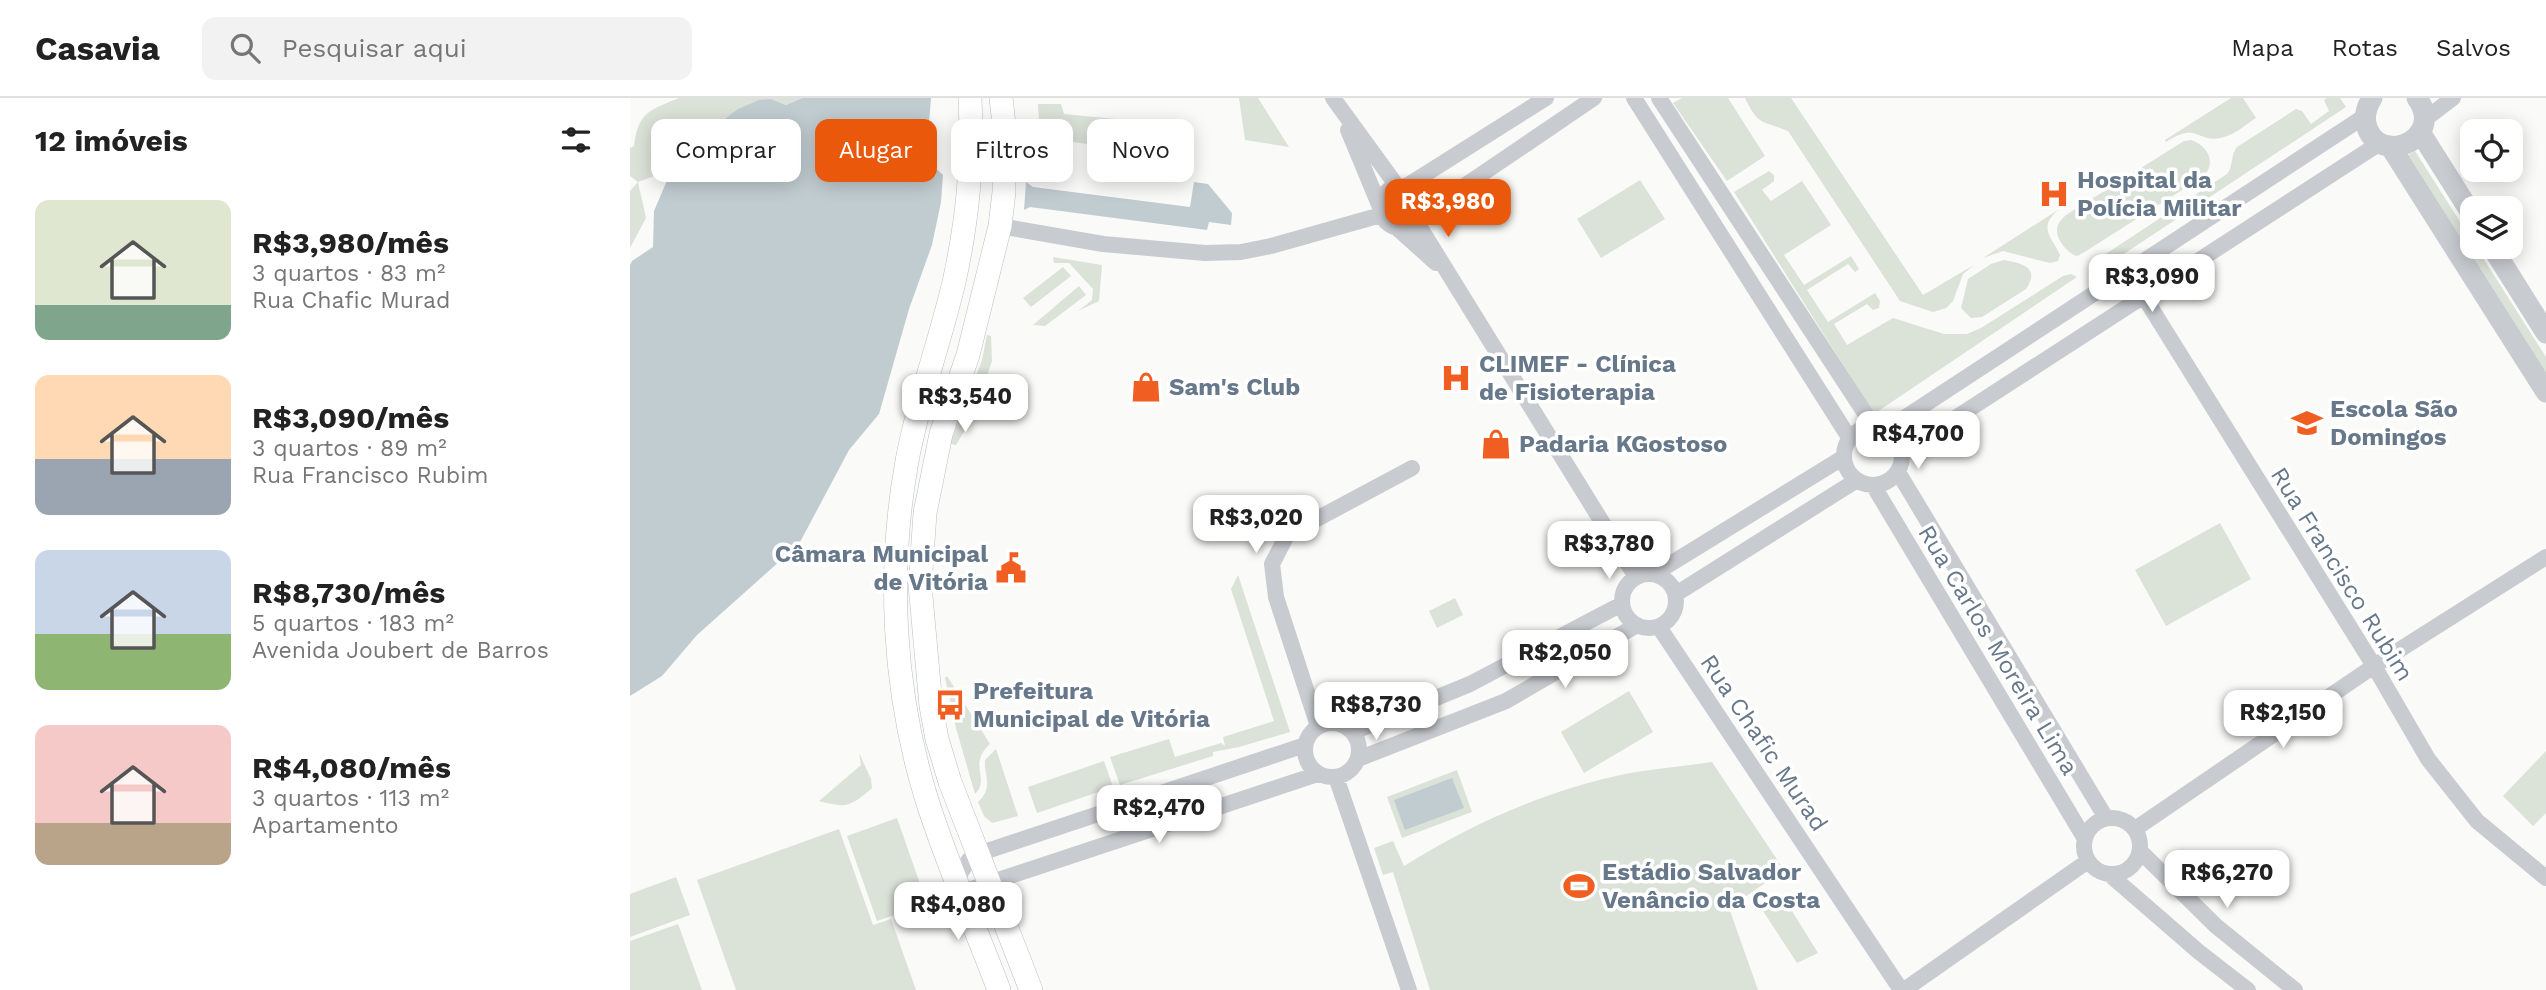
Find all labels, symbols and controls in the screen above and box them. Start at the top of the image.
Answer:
search box [202,17,692,80]
text: Casavia [35,29,160,68]
icon: search [226,29,264,67]
text: Pesquisar aqui [282,33,467,63]
text: Mapa [2231,34,2294,62]
text: Rotas [2332,34,2398,62]
text: Salvos [2436,34,2511,62]
chip: Comprar [651,119,801,182]
chip: Alugar [815,119,937,182]
chip: Filtros [951,119,1073,182]
chip: Novo [1087,119,1194,182]
map controls [2460,119,2523,259]
button: locate [2460,119,2523,182]
icon: filters [557,121,595,159]
text: 12 imóveis [35,123,188,158]
place label: Hospital da Polícia Militar [2077,166,2242,222]
hospital icon: Hospital da Polícia Militar [2037,177,2071,211]
pin: R$3,980 [1383,180,1513,239]
text: R$3,980 [1401,188,1495,215]
button: layers [2460,196,2523,259]
text: R$3,980/mês [252,225,449,260]
icon: home [91,228,175,312]
pin: R$3,090 [2087,254,2217,314]
text: 3 quartos · 83 m² [252,260,445,287]
text: R$3,090 [2105,263,2199,290]
text: Rua Chafic Murad [252,287,451,314]
place label: CLIMEF - Clínica de Fisioterapia [1479,350,1676,406]
hospital icon: CLIMEF - Clínica de Fisioterapia [1439,361,1473,395]
shop icon: Sam's Club [1129,370,1163,404]
place label: Sam's Club [1169,373,1300,401]
pin: R$3,540 [900,374,1030,434]
text: R$3,540 [918,383,1012,410]
place label: Escola São Domingos [2330,395,2458,451]
text: R$3,090/mês [252,400,449,435]
icon: home [91,403,175,487]
school or university icon: Escola São Domingos [2290,406,2324,440]
pin: R$4,700 [1853,412,1983,471]
text: R$4,700 [1872,420,1964,447]
shop icon: Padaria KGostoso [1479,427,1513,461]
place label: Padaria KGostoso [1519,430,1727,458]
text: 3 quartos · 89 m² [252,435,447,462]
text: Rua Francisco Rubim [252,462,488,489]
street label: Rua Francisco Rubim [2265,462,2419,686]
pin: R$3,020 [1191,496,1321,555]
text: R$3,020 [1209,504,1303,531]
street label: Rua Carlos Moreira Lima [1912,520,2084,780]
pin: R$3,780 [1544,522,1674,581]
text: R$3,780 [1563,530,1655,557]
place label: Câmara Municipal de Vitória [775,540,988,596]
public building icon: Câmara Municipal de Vitória [994,551,1028,585]
text: R$8,730/mês [252,575,445,610]
icon: home [91,578,175,662]
text: 5 quartos · 183 m² [252,610,454,637]
pin: R$2,050 [1500,630,1630,690]
text: Avenida Joubert de Barros [252,637,549,664]
text: R$2,050 [1518,639,1612,666]
street label: Rua Chafic Murad [1694,649,1834,837]
place label: Prefeitura Municipal de Vitória [973,677,1210,733]
pin: R$8,730 [1311,682,1441,742]
bus stop icon: Prefeitura Municipal de Vitória [933,688,967,722]
pin: R$2,150 [2218,690,2348,750]
text: R$8,730 [1330,691,1422,718]
text: R$2,150 [2240,699,2326,726]
text: R$4,080/mês [252,750,451,785]
icon: home [91,753,175,837]
text: 3 quartos · 113 m² [252,785,449,812]
pin: R$2,470 [1094,786,1224,845]
text: R$2,470 [1113,794,1205,821]
text: Apartamento [252,812,399,839]
pin: R$6,270 [2162,850,2292,910]
place label: Estádio Salvador Venâncio da Costa [1602,858,1820,914]
text: R$6,270 [2181,859,2273,886]
sports icon: Estádio Salvador Venâncio da Costa [1562,869,1596,903]
pin: R$4,080 [893,882,1023,942]
text: R$4,080 [910,891,1006,918]

